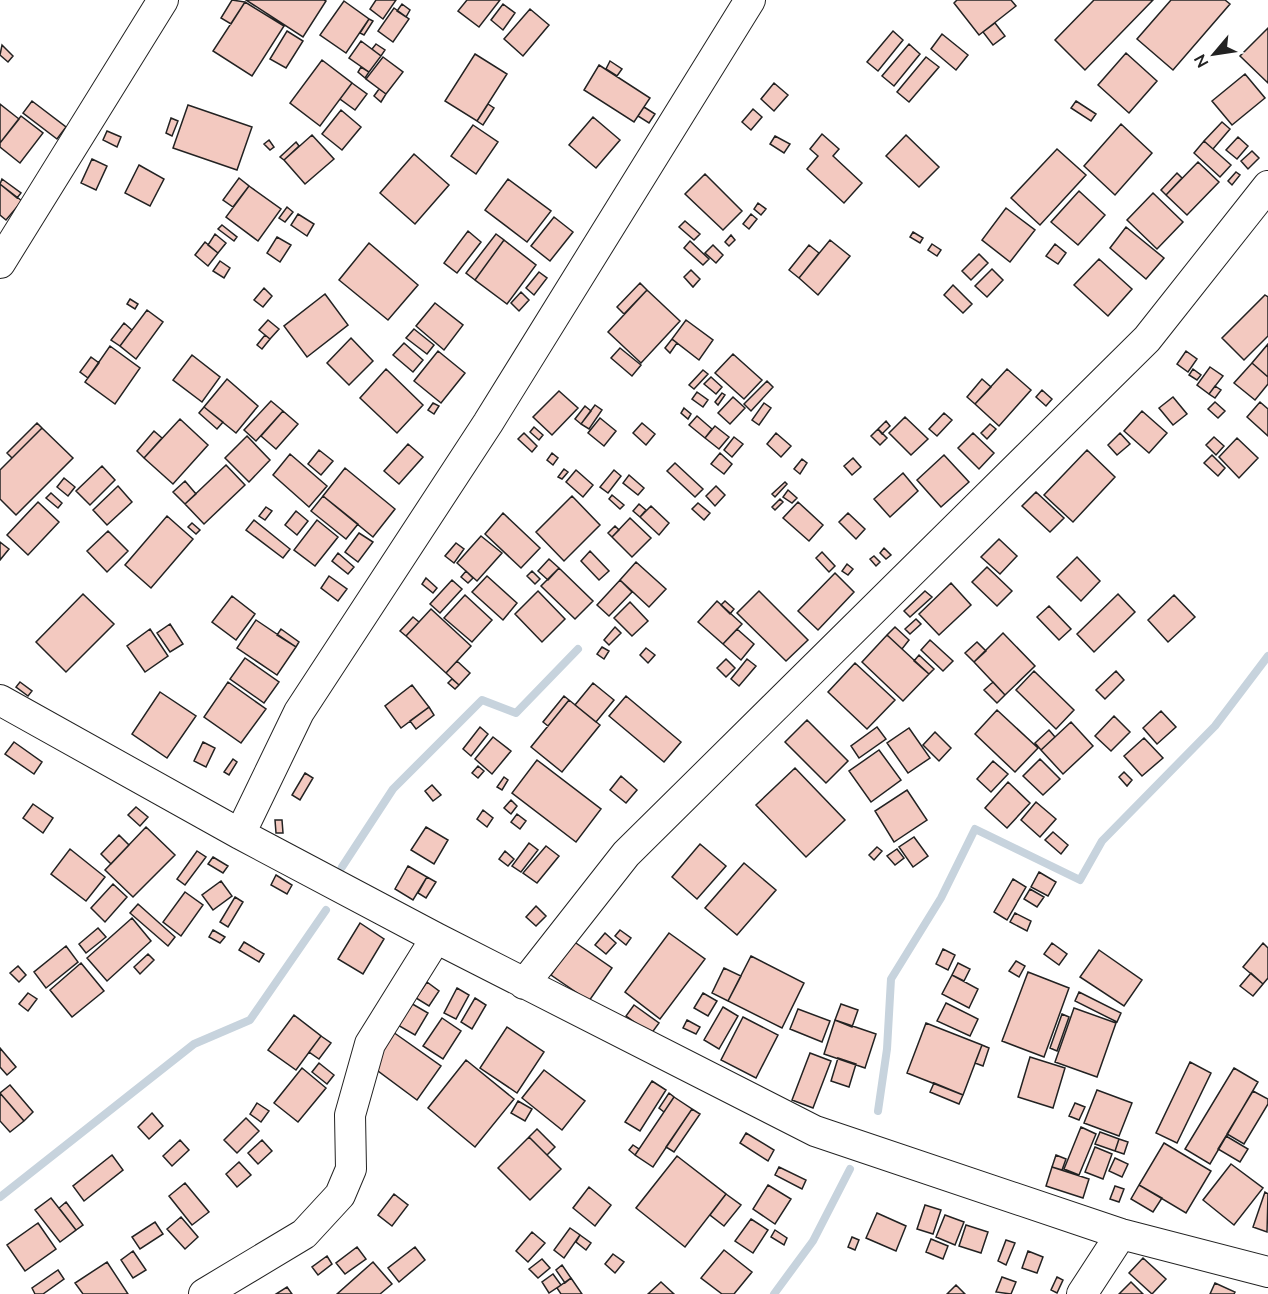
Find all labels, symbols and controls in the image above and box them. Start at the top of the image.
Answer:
north arrow [1184,24,1244,84]
text: N [1189,50,1214,71]

